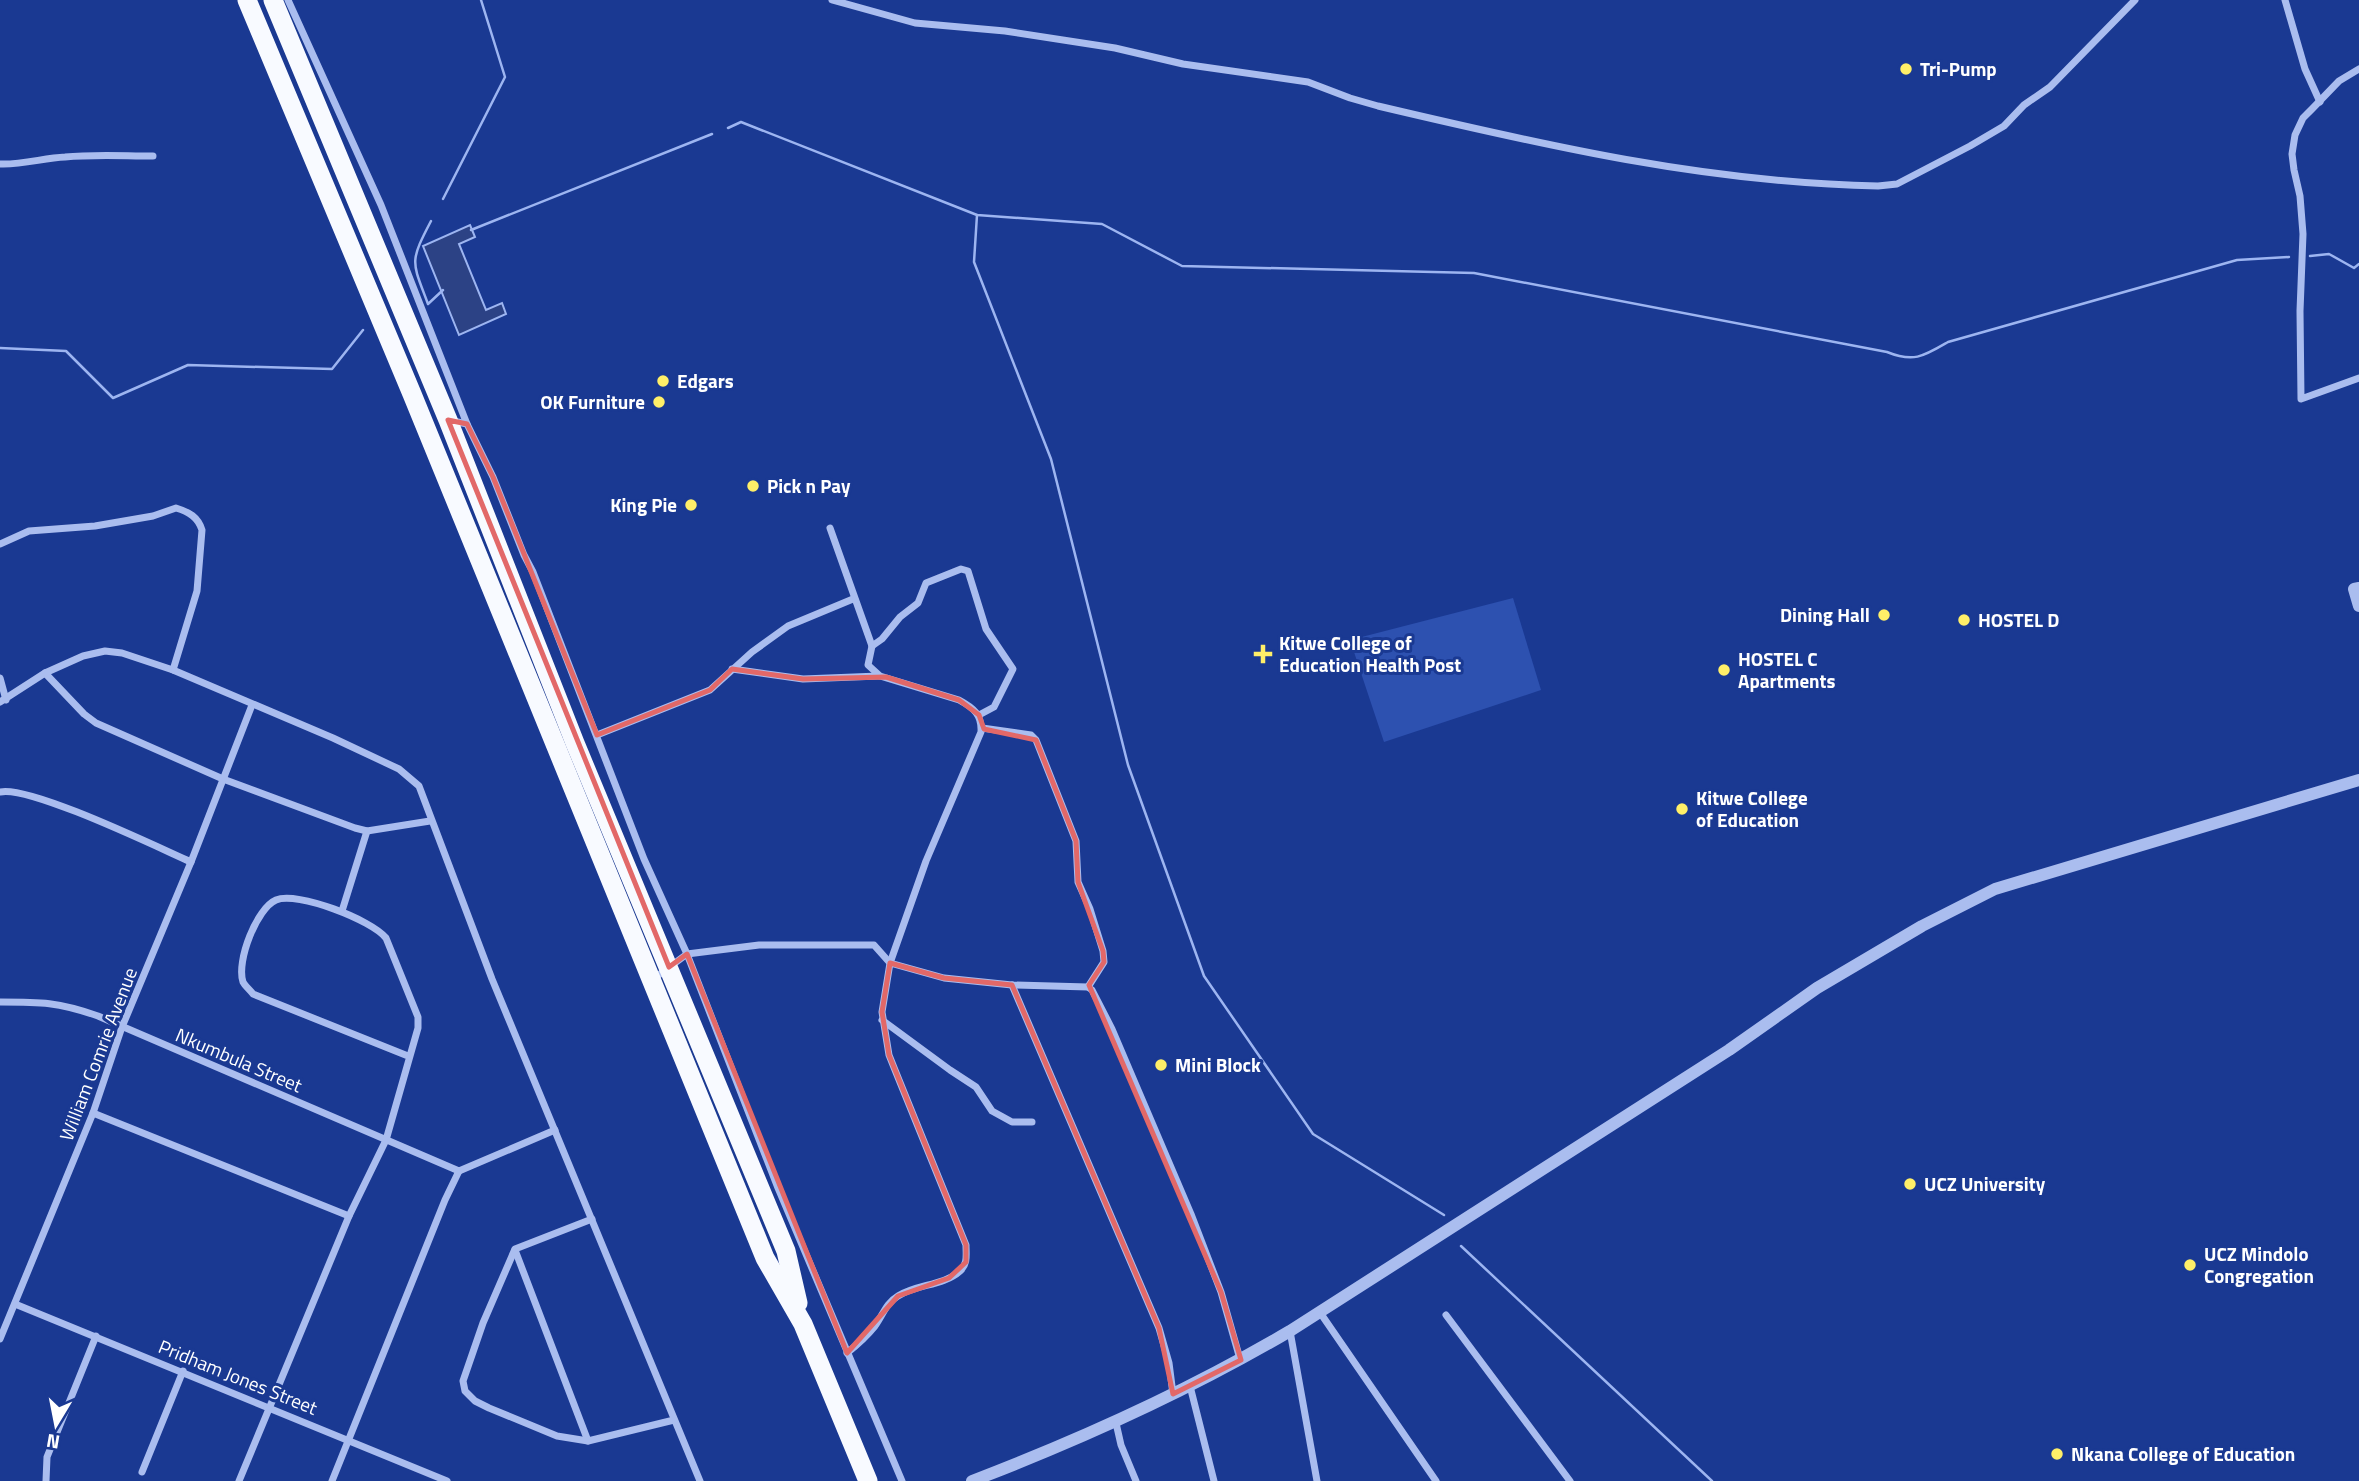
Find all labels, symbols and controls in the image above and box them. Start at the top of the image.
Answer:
place label: Tri-Pump [1920,54,1997,83]
marker: Tri-Pump [1898,61,1914,77]
place label: Edgars [677,366,734,395]
marker: Edgars [655,373,671,389]
place label: OK Furniture [540,387,645,416]
marker: OK Furniture [651,394,667,410]
place label: Pick n Pay [767,471,851,500]
marker: Pick n Pay [745,478,761,494]
place label: King Pie [610,490,677,519]
marker: King Pie [683,497,699,513]
place label: Dining Hall [1780,600,1870,629]
place label: HOSTEL D [1978,605,2059,634]
marker: Dining Hall [1876,607,1892,623]
marker: HOSTEL D [1956,612,1972,628]
place label: Kitwe College of Education Health Post [1279,628,1461,679]
marker: Kitwe College of Education Health Post [1253,644,1273,664]
place label: HOSTEL C Apartments [1738,644,1836,695]
marker: HOSTEL C Apartments [1716,662,1732,678]
place label: Kitwe College of Education [1696,783,1808,834]
marker: Kitwe College of Education [1674,801,1690,817]
street label: William Comrie Avenue [51,963,144,1145]
street label: Nkumbula Street [171,1020,307,1099]
place label: Mini Block [1175,1050,1261,1079]
marker: Mini Block [1153,1057,1169,1073]
place label: UCZ University [1924,1169,2046,1198]
marker: UCZ University [1902,1176,1918,1192]
place label: UCZ Mindolo Congregation [2204,1239,2314,1290]
marker: UCZ Mindolo Congregation [2182,1257,2198,1273]
street label: Pridham Jones Street [154,1331,322,1422]
north arrow [21,1390,91,1460]
text: N [44,1427,62,1458]
place label: Nkana College of Education [2071,1439,2295,1468]
marker: Nkana College of Education [2049,1446,2065,1462]

